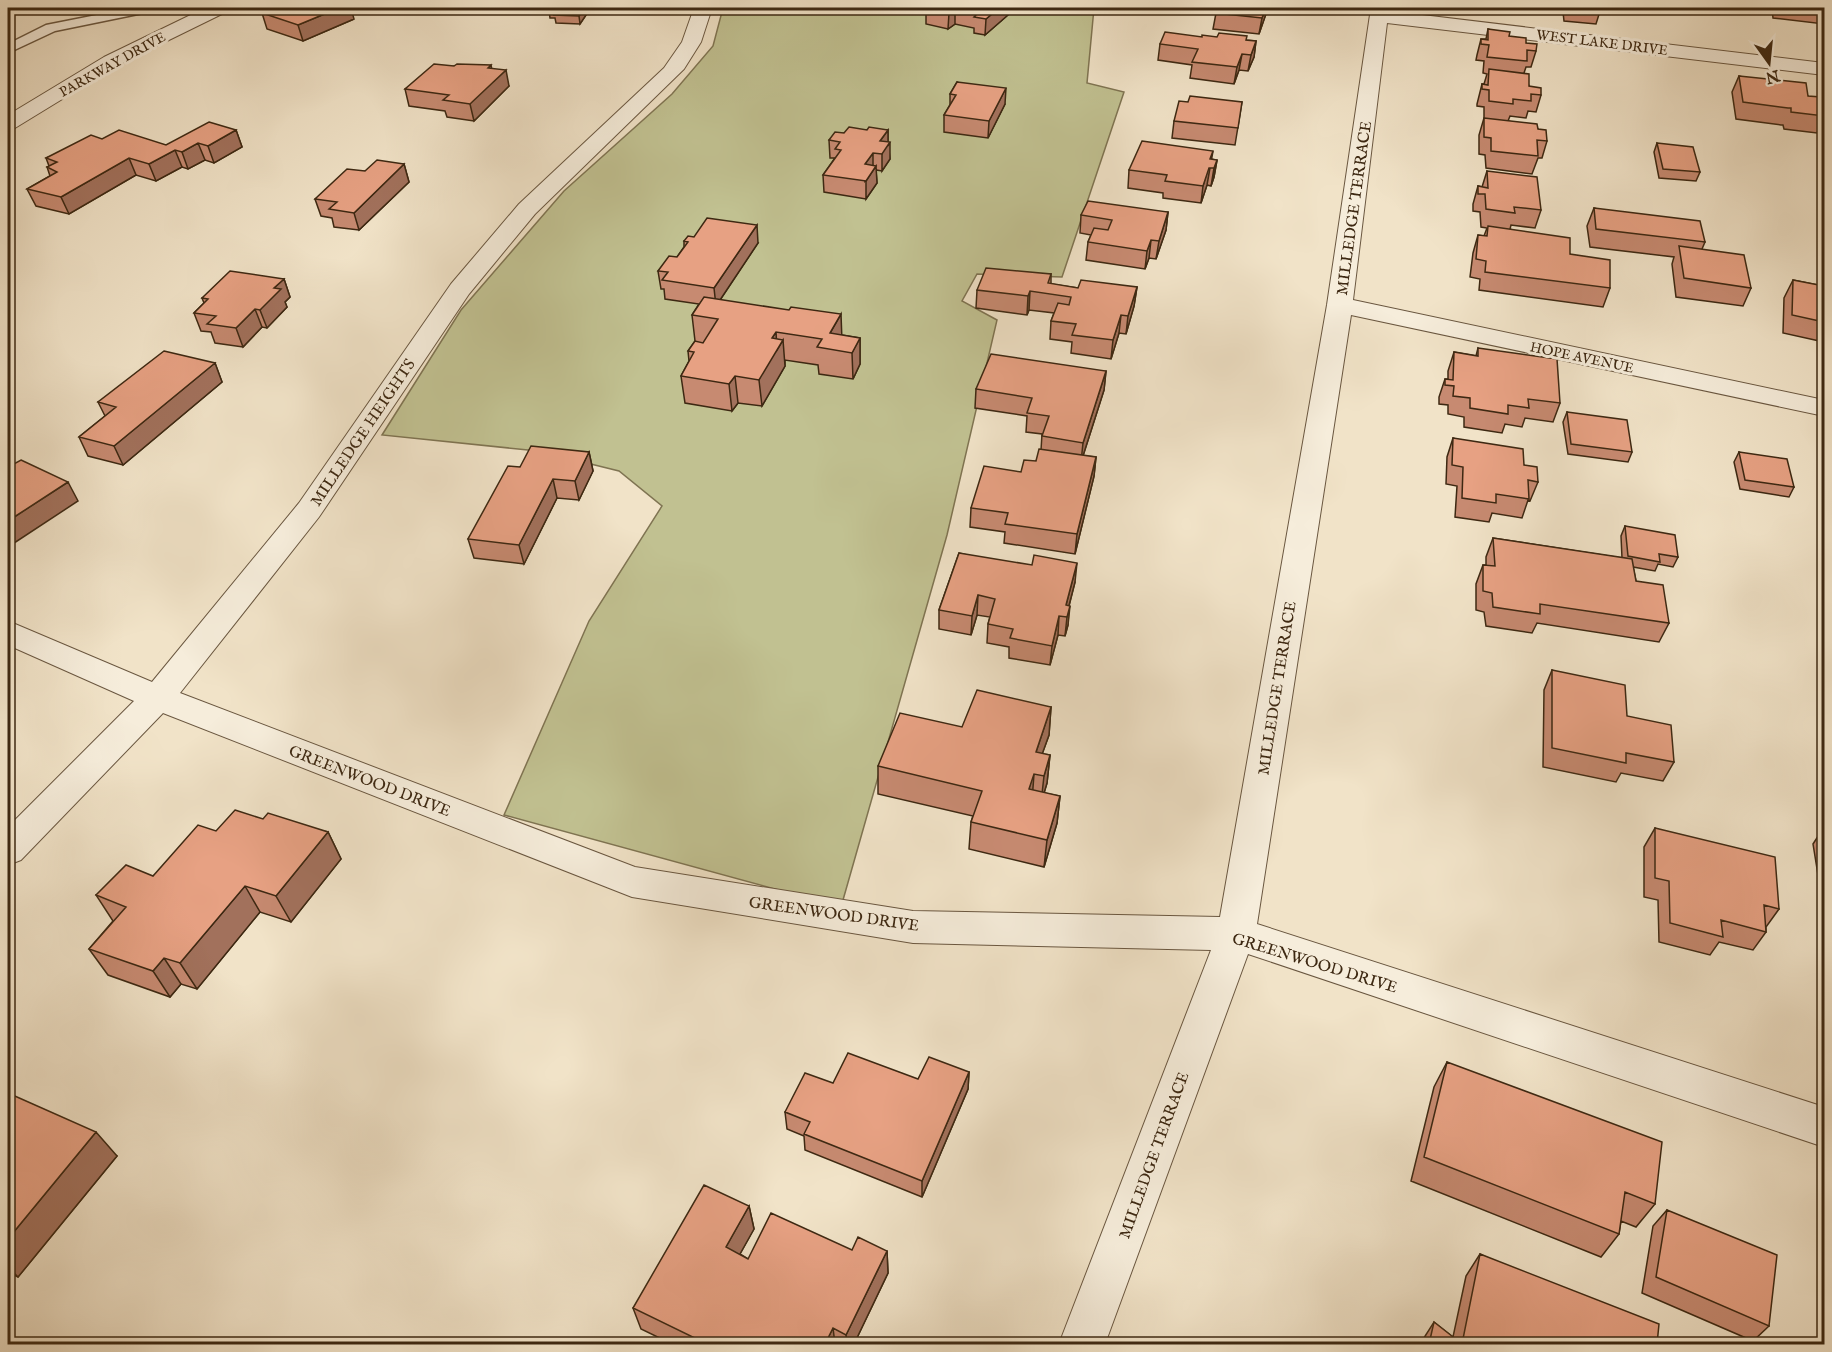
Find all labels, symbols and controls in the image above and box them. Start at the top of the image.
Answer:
street label: WEST LAKE DRIVE [1535,26,1669,60]
street label: PARKWAY DRIVE [56,28,169,102]
north arrow [1739,33,1799,93]
text: N [1763,64,1783,87]
street label: MILLEDGE TERRACE [1333,120,1377,297]
street label: HOPE AVENUE [1528,338,1636,378]
street label: MILLEDGE HEIGHTS [307,356,421,511]
street label: MILLEDGE TERRACE [1254,600,1302,777]
street label: GREENWOOD DRIVE [286,742,453,822]
street label: GREENWOOD DRIVE [747,893,920,937]
street label: GREENWOOD DRIVE [1229,929,1399,999]
street label: MILLEDGE TERRACE [1115,1070,1194,1242]

